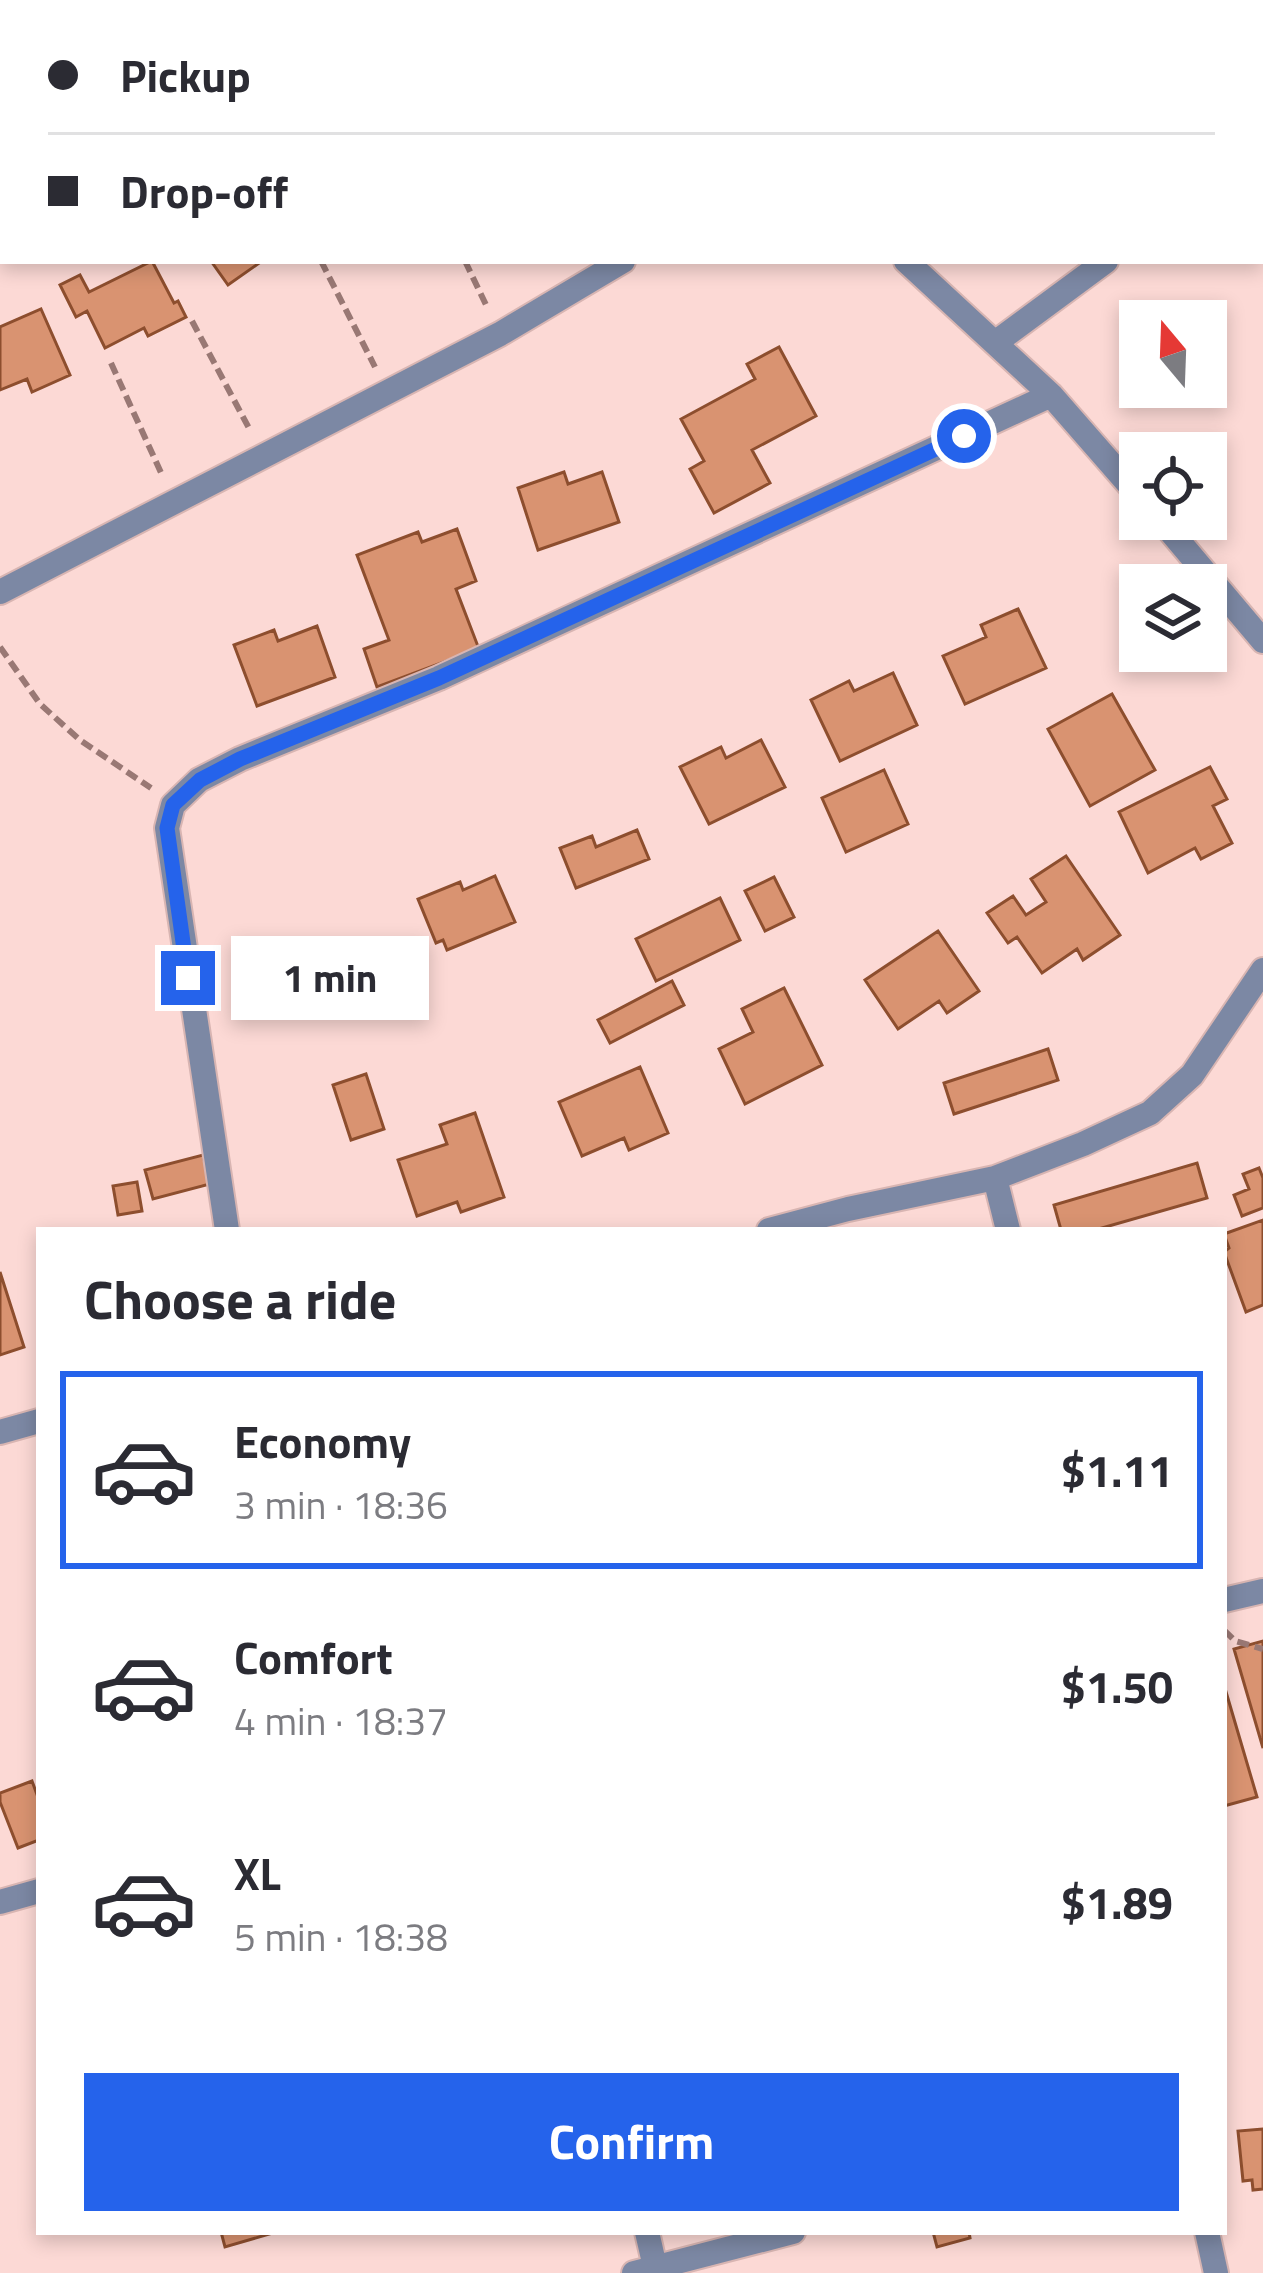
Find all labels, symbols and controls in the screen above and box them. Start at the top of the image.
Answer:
text: Pickup [120,41,251,109]
text: Drop-off [120,157,288,225]
north arrow [1119,300,1227,408]
map controls [1119,300,1227,672]
route start [937,409,991,463]
button: locate [1119,432,1227,540]
button: layers [1119,564,1227,672]
callout: 1 min [230,936,428,1020]
text: 1 min [283,948,377,1007]
route end [161,951,215,1005]
text: Choose a ride [84,1258,396,1340]
text: Economy [234,1407,411,1475]
icon: car [90,1416,198,1524]
text: $1.11 [1061,1436,1173,1504]
text: 3 min · 18:36 [234,1475,448,1534]
text: Comfort [234,1623,393,1691]
icon: car [90,1632,198,1740]
text: $1.50 [1061,1652,1173,1720]
text: 4 min · 18:37 [234,1691,448,1750]
text: XL [234,1839,281,1907]
icon: car [90,1848,198,1956]
text: $1.89 [1061,1868,1173,1936]
text: 5 min · 18:38 [234,1907,448,1966]
button: Confirm [84,2073,1179,2211]

